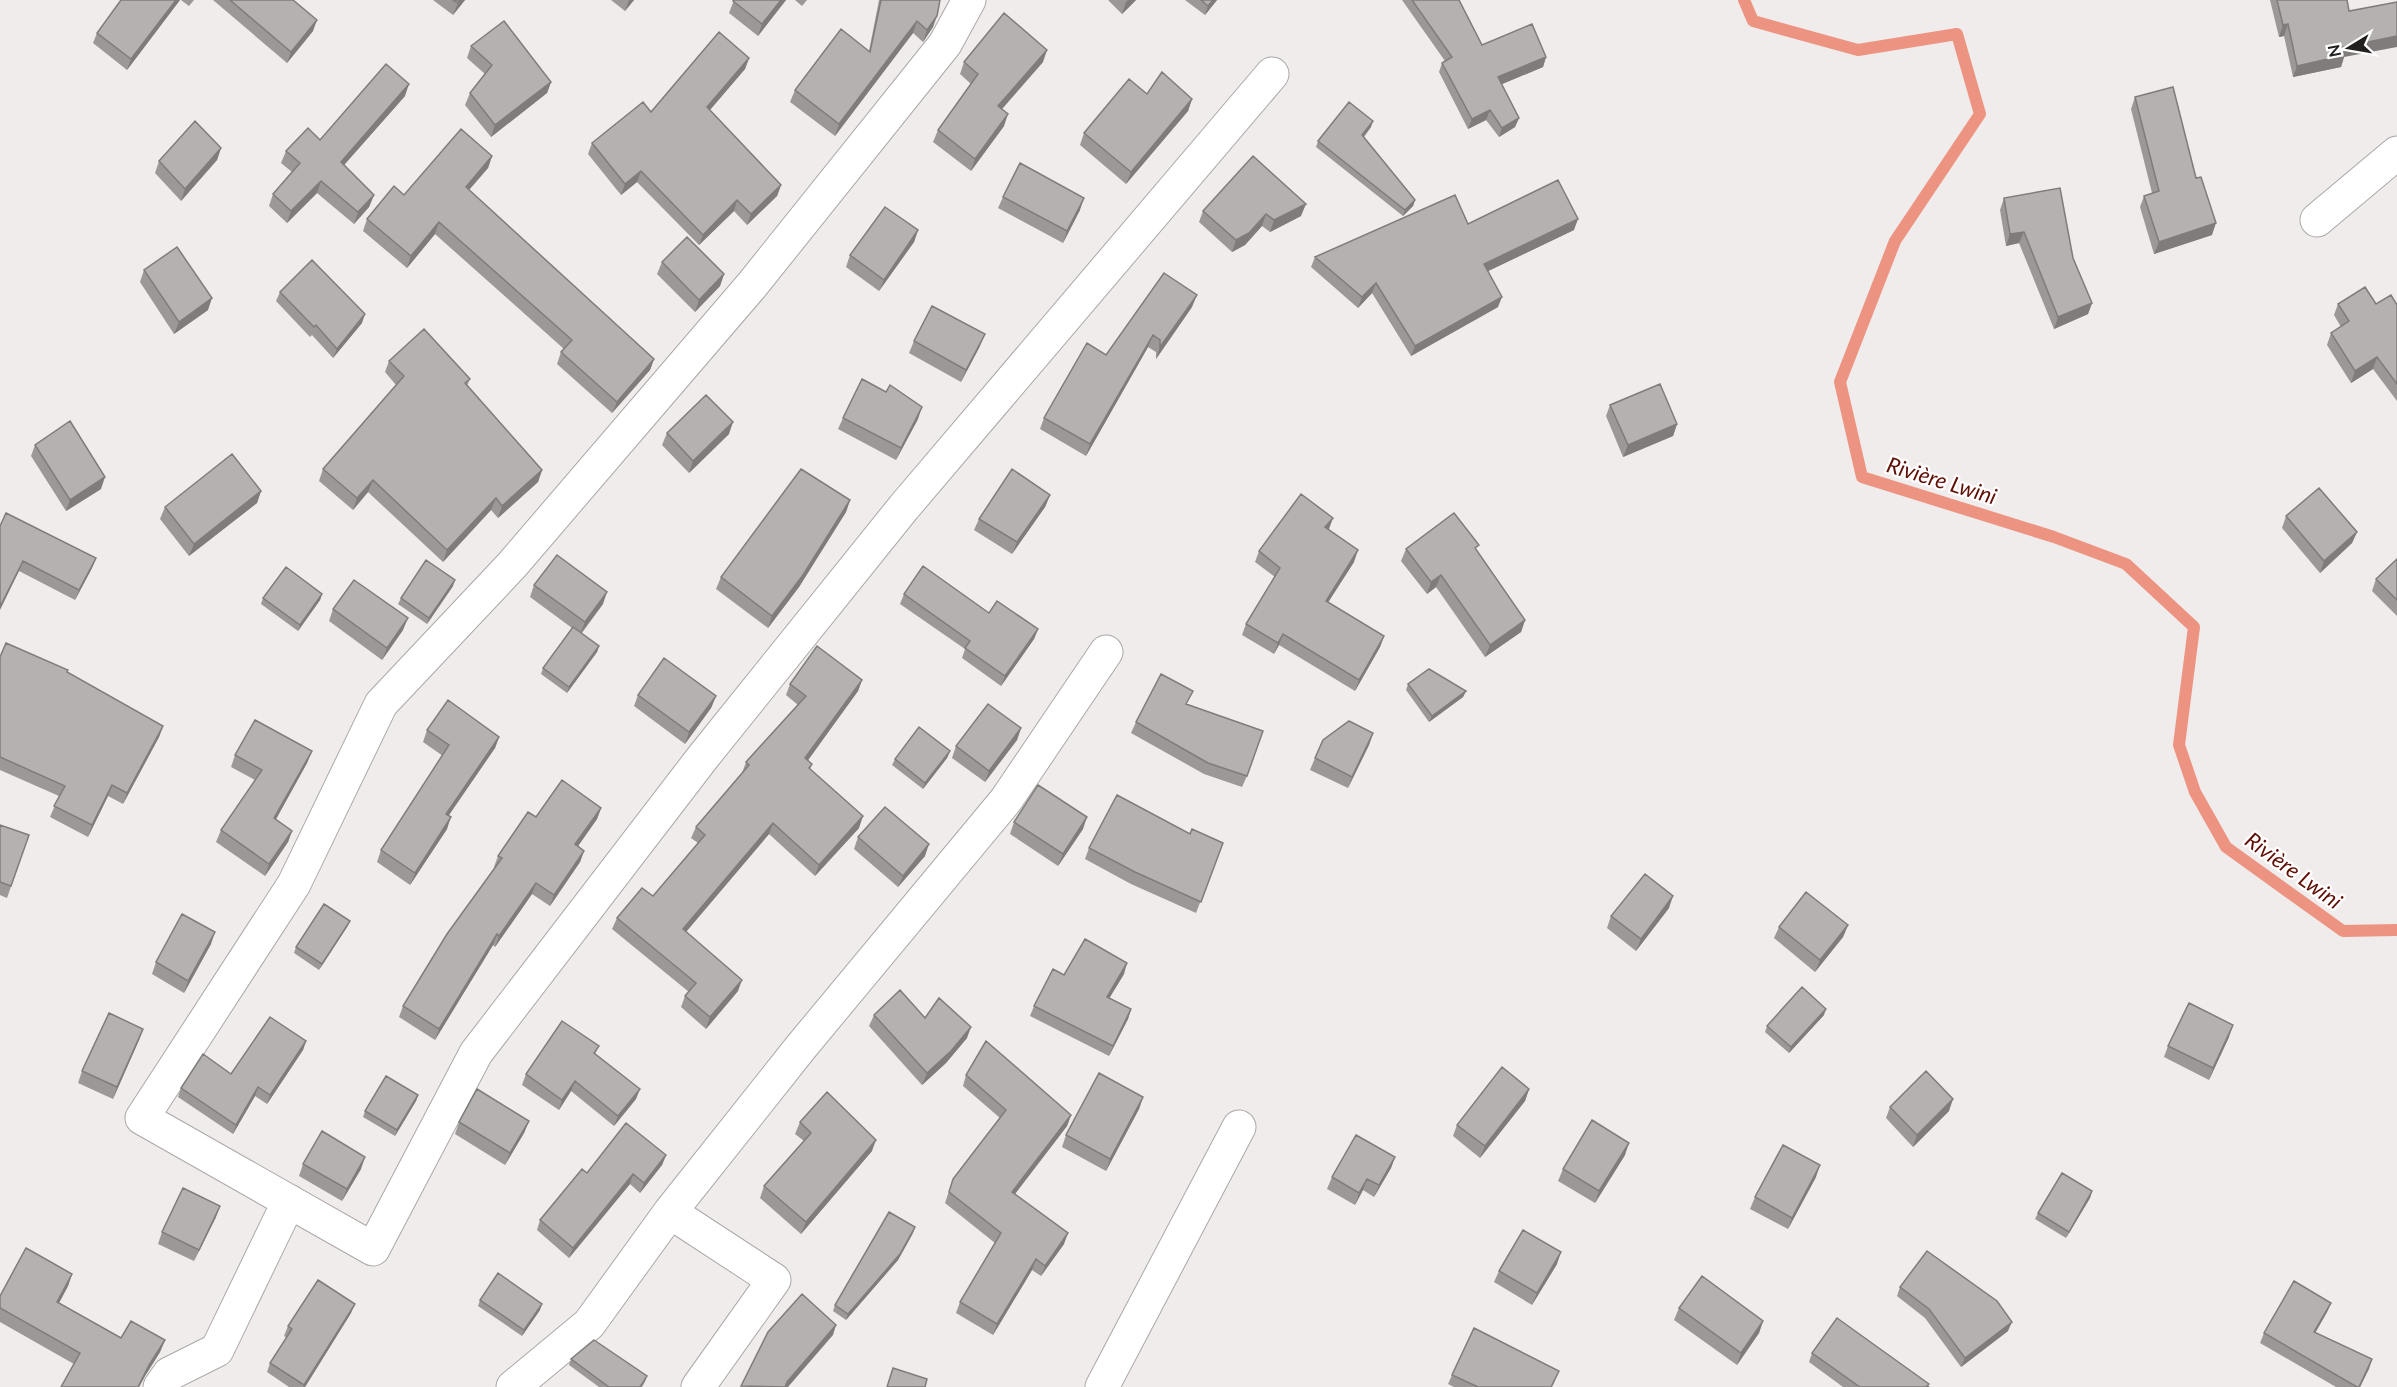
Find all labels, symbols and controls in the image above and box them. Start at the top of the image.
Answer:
north arrow [2319,18,2379,78]
text: N [2323,43,2344,59]
water label: Rivière Lwini [1884,451,2000,509]
water label: Rivière Lwini [2240,826,2348,914]

